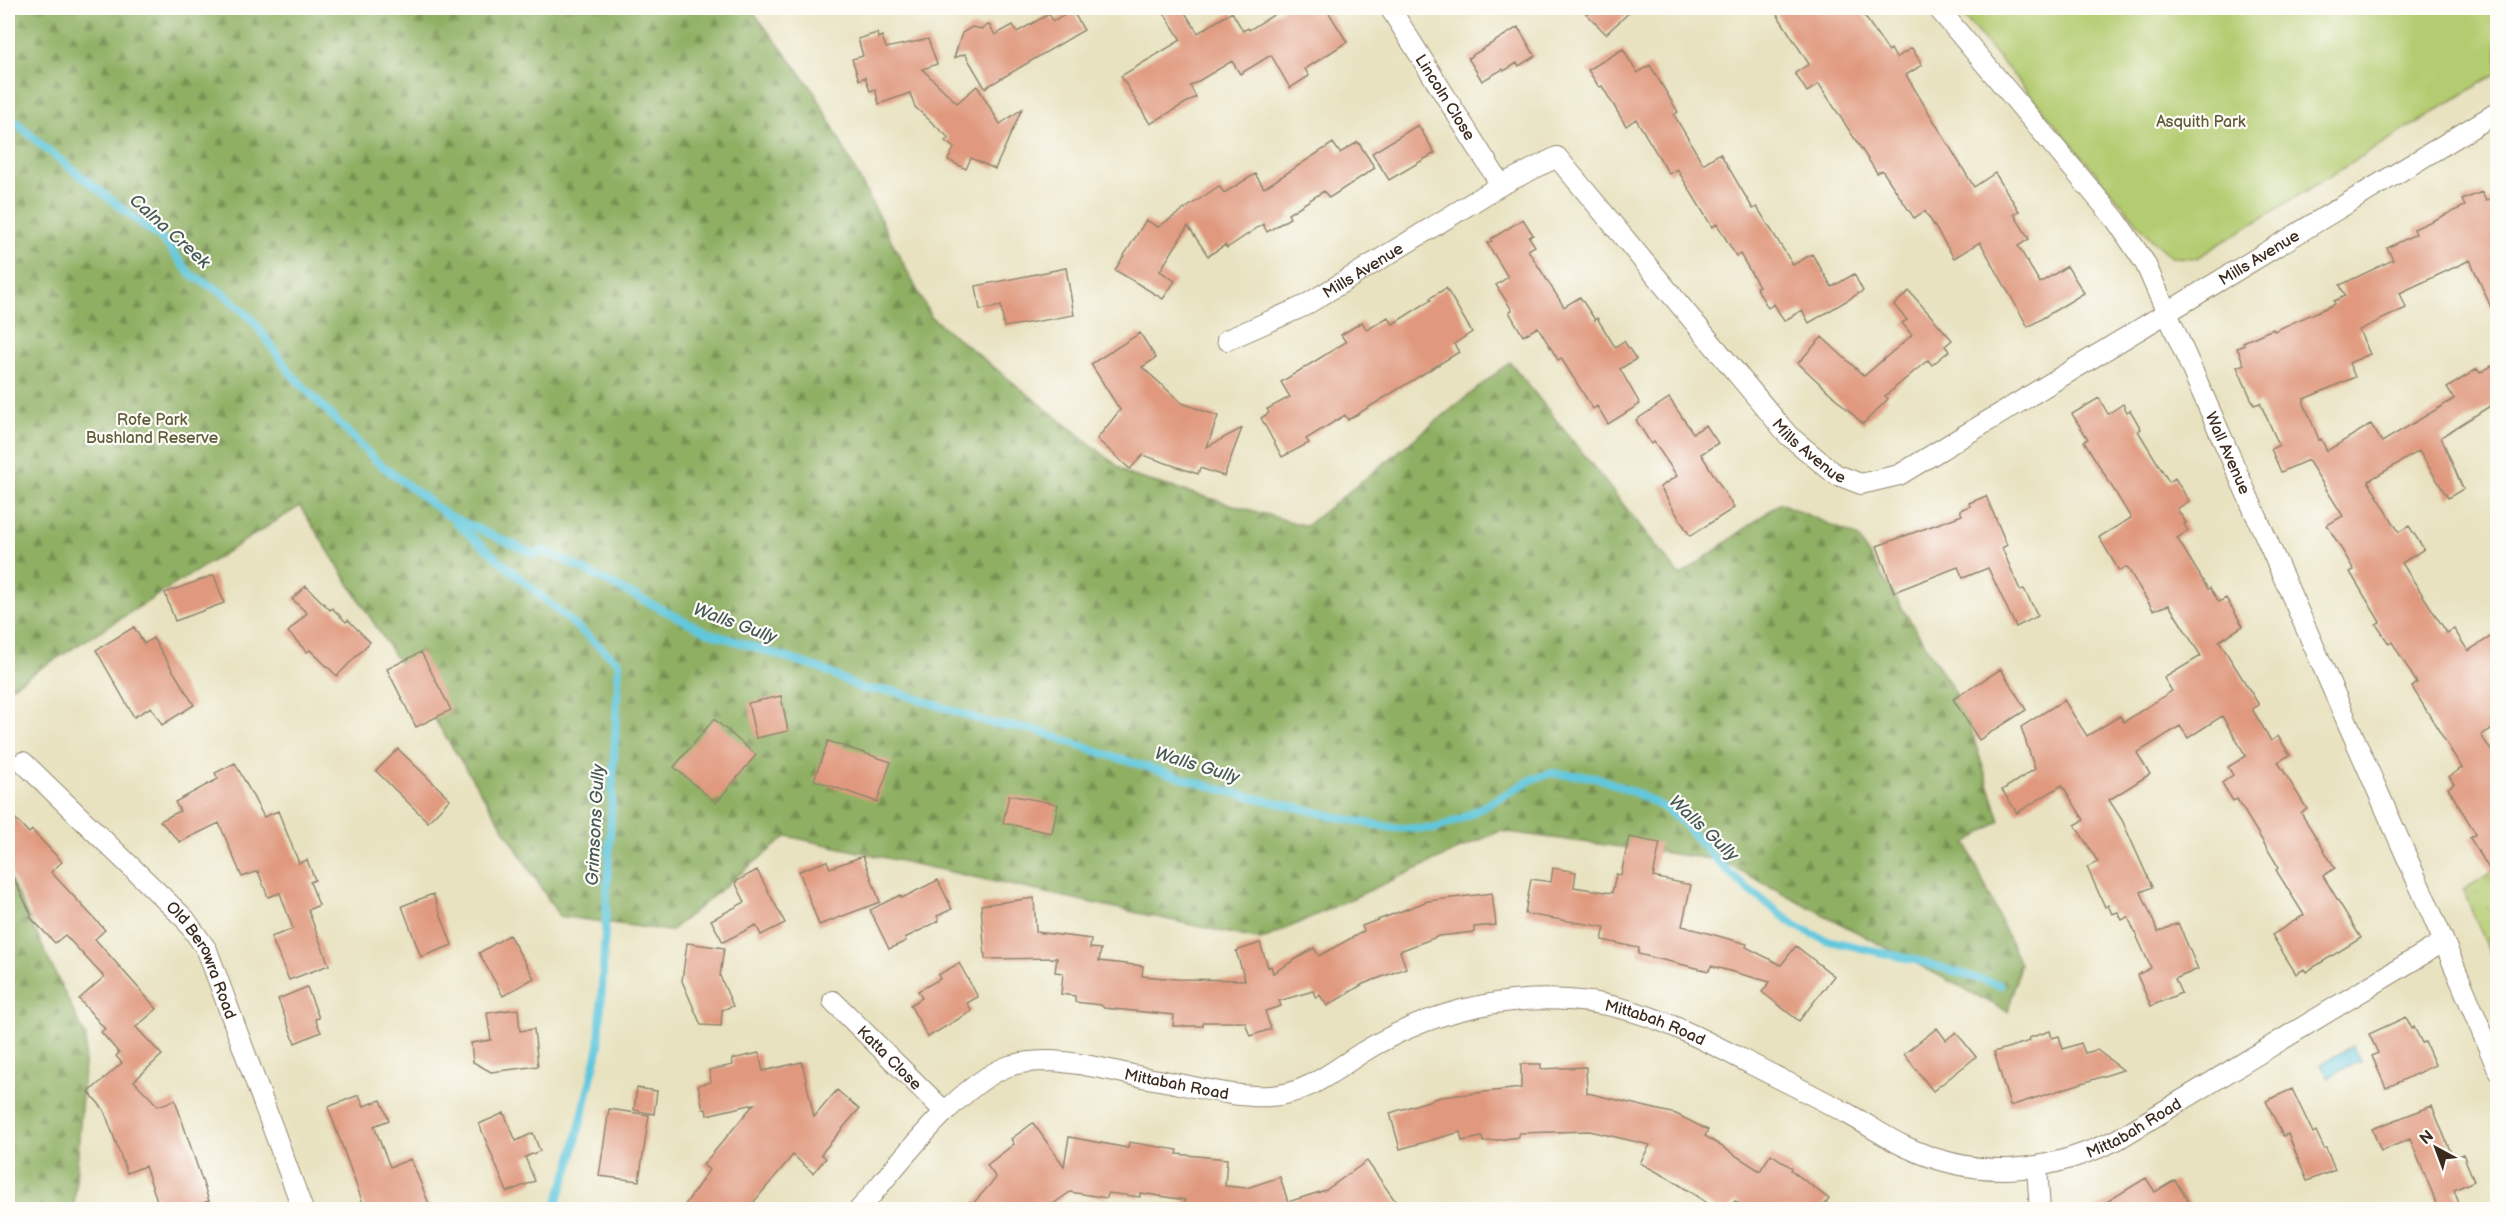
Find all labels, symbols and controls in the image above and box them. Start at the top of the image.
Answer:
street label: Lincoln Close [1410,51,1479,145]
park label: Asquith Park [2156,113,2246,132]
water label: Calna Creek [125,190,215,274]
street label: Mills Avenue [2216,226,2304,290]
street label: Mills Avenue [1320,239,1407,303]
street label: Wall Avenue [2201,409,2254,498]
park label: Rofe Park Bushland Reserve [86,411,219,448]
street label: Mills Avenue [1768,415,1848,488]
water label: Walls Gully [690,599,780,649]
water label: Walls Gully [1152,743,1243,789]
water label: Grimsons Gully [582,763,609,886]
water label: Walls Gully [1665,791,1744,867]
street label: Old Berowra Road [162,898,240,1022]
street label: Mittabah Road [1603,997,1708,1050]
street label: Katta Close [852,1022,925,1095]
street label: Mittabah Road [1122,1065,1230,1104]
street label: Mittabah Road [2084,1095,2185,1163]
north arrow [2406,1118,2466,1178]
text: N [2416,1127,2438,1149]

